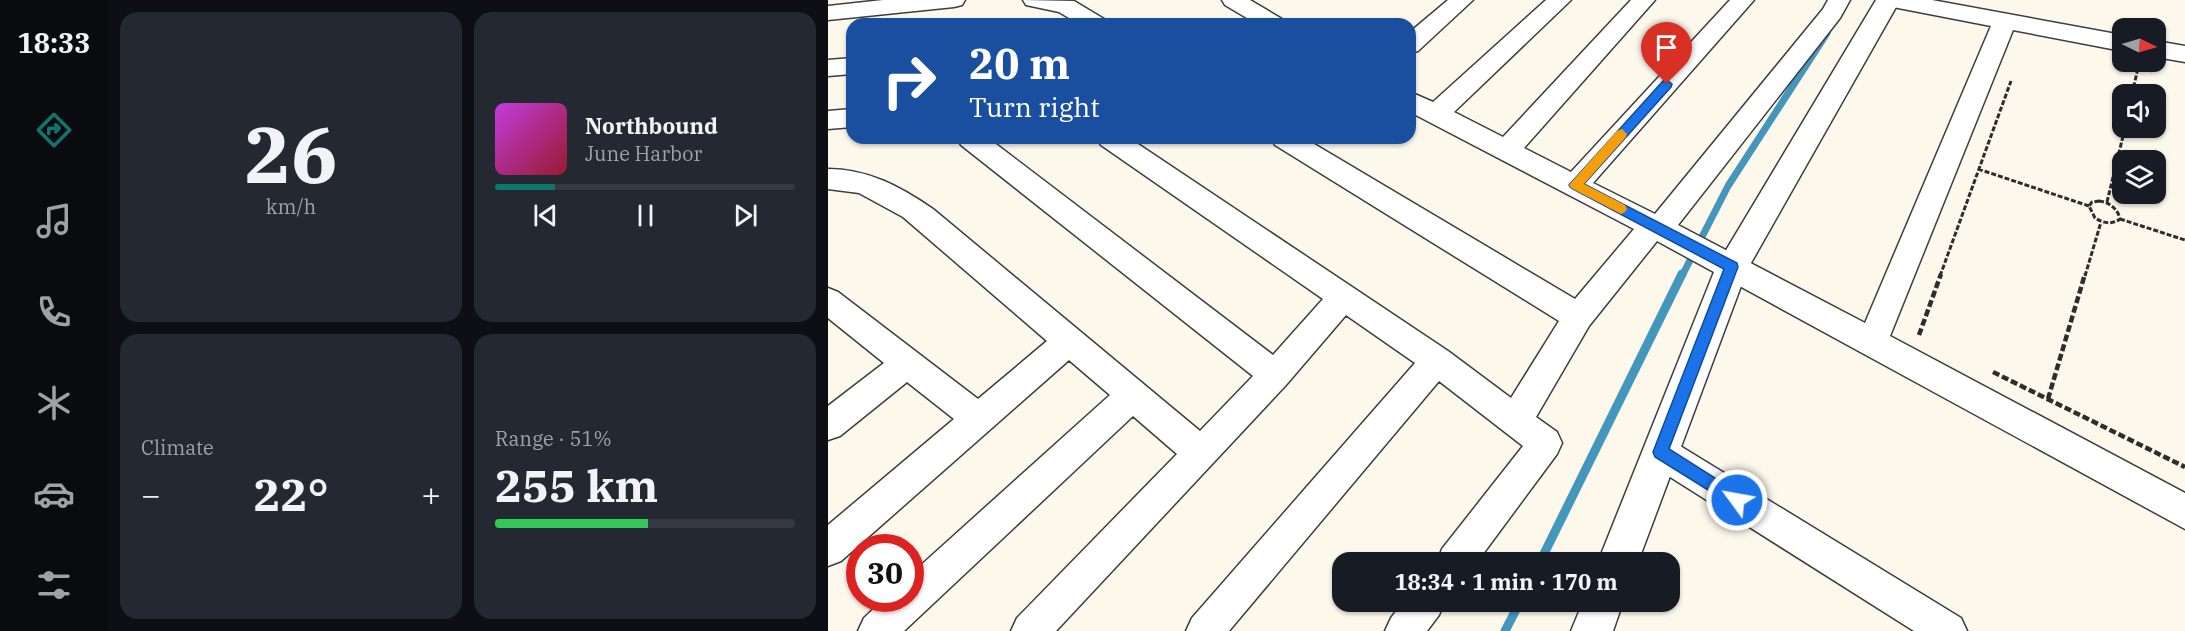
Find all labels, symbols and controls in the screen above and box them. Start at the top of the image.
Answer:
north arrow [2112,18,2166,72]
map controls [2112,18,2166,204]
pin [1641,22,1692,84]
text: 18:33 [18,25,90,60]
icon: arrive [1650,31,1683,64]
text: 20 m [969,36,1070,91]
icon: right [870,42,948,120]
button: sound [2112,84,2166,138]
text: Turn right [969,89,1100,124]
text: 26 [244,103,338,204]
icon: directions [33,109,75,151]
text: Northbound [585,111,718,140]
text: June Harbor [585,140,702,167]
button: layers [2112,150,2166,204]
text: km/h [266,193,316,220]
icon: previous [529,199,562,232]
icon: pause [629,199,662,232]
icon: next [729,199,762,232]
icon: music [33,200,75,242]
icon: phone [33,291,75,333]
icon: climate [33,382,75,424]
text: Range · 51% [495,425,612,452]
text: Climate [141,434,214,461]
text: 255 km [495,456,658,514]
text: 22° [253,465,329,523]
position arrow [1705,468,1769,532]
icon: car [33,473,75,515]
text: − [141,473,161,516]
text: + [421,473,441,516]
speed limit sign: 30 [846,534,924,612]
icon: filters [33,564,75,606]
text: 18:34 · 1 min · 170 m [1394,567,1618,596]

